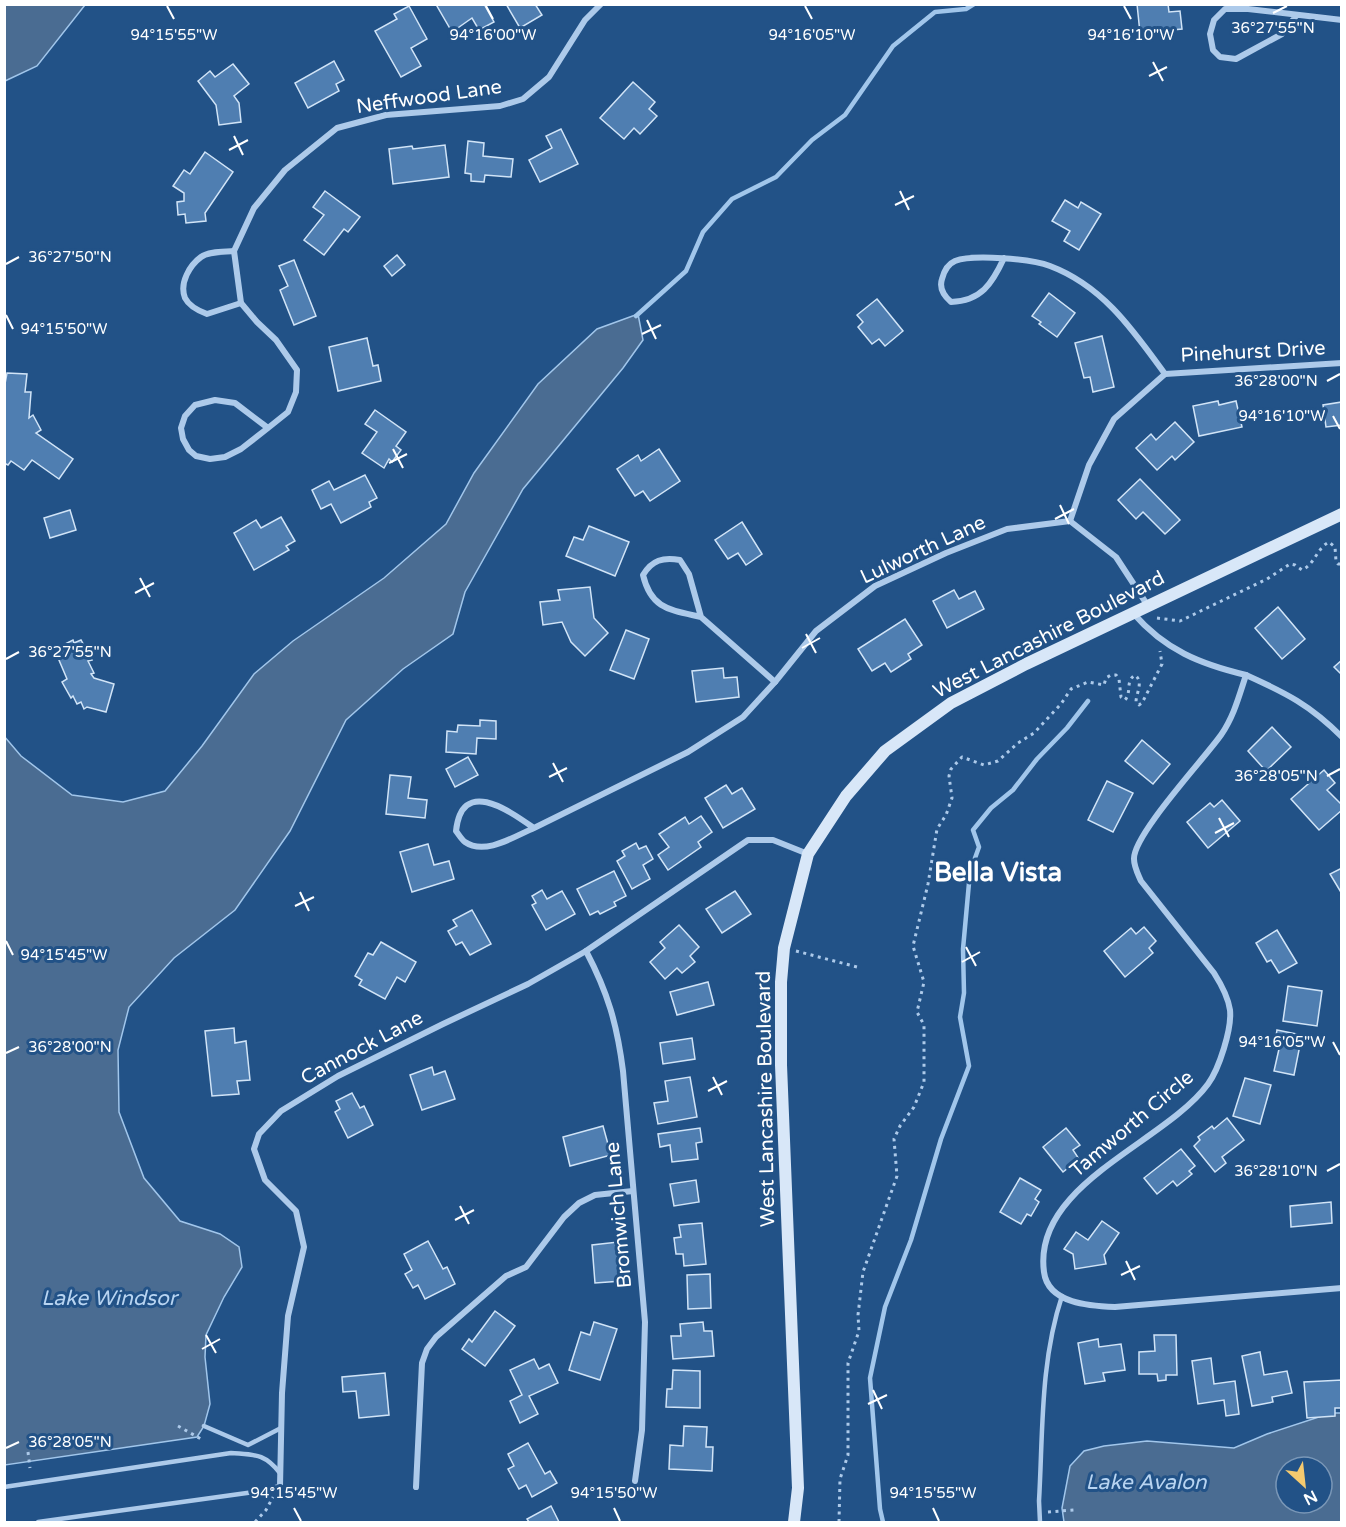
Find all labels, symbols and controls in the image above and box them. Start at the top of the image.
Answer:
text: 36°27'55"N [1231,19,1315,37]
text: 94°15'55"W [131,26,217,44]
text: 94°16'00"W [450,26,536,44]
text: 94°16'05"W [769,26,855,44]
text: 94°16'10"W [1088,26,1174,44]
street label: Neffwood Lane [355,75,503,119]
text: 36°27'50"N [28,248,112,266]
text: 94°15'50"W [21,320,107,338]
street label: Pinehurst Drive [1180,336,1326,368]
text: 36°28'00"N [1234,372,1318,390]
text: 94°16'10"W [1239,407,1325,425]
street label: Lulworth Lane [857,510,989,590]
street label: West Lancashire Boulevard [929,566,1169,704]
text: 36°27'55"N [28,643,112,661]
text: 36°28'05"N [1234,767,1318,785]
district label: Bella Vista [934,857,1062,888]
text: 94°15'45"W [21,946,107,964]
street label: West Lancashire Boulevard [752,971,780,1227]
street label: Cannock Lane [297,1006,427,1090]
text: 94°16'05"W [1239,1033,1325,1051]
text: 36°28'00"N [28,1038,112,1056]
street label: Tamworth Circle [1065,1065,1199,1183]
street label: Bromwich Lane [601,1141,637,1289]
text: 36°28'10"N [1234,1162,1318,1180]
water label: Lake Windsor [41,1286,180,1311]
text: 36°28'05"N [28,1433,112,1451]
north arrow [1274,1455,1334,1515]
water label: Lake Avalon [1085,1470,1208,1495]
text: 94°15'45"W [251,1484,337,1502]
text: 94°15'50"W [571,1484,657,1502]
text: 94°15'55"W [890,1484,976,1502]
text: N [1300,1486,1321,1509]

